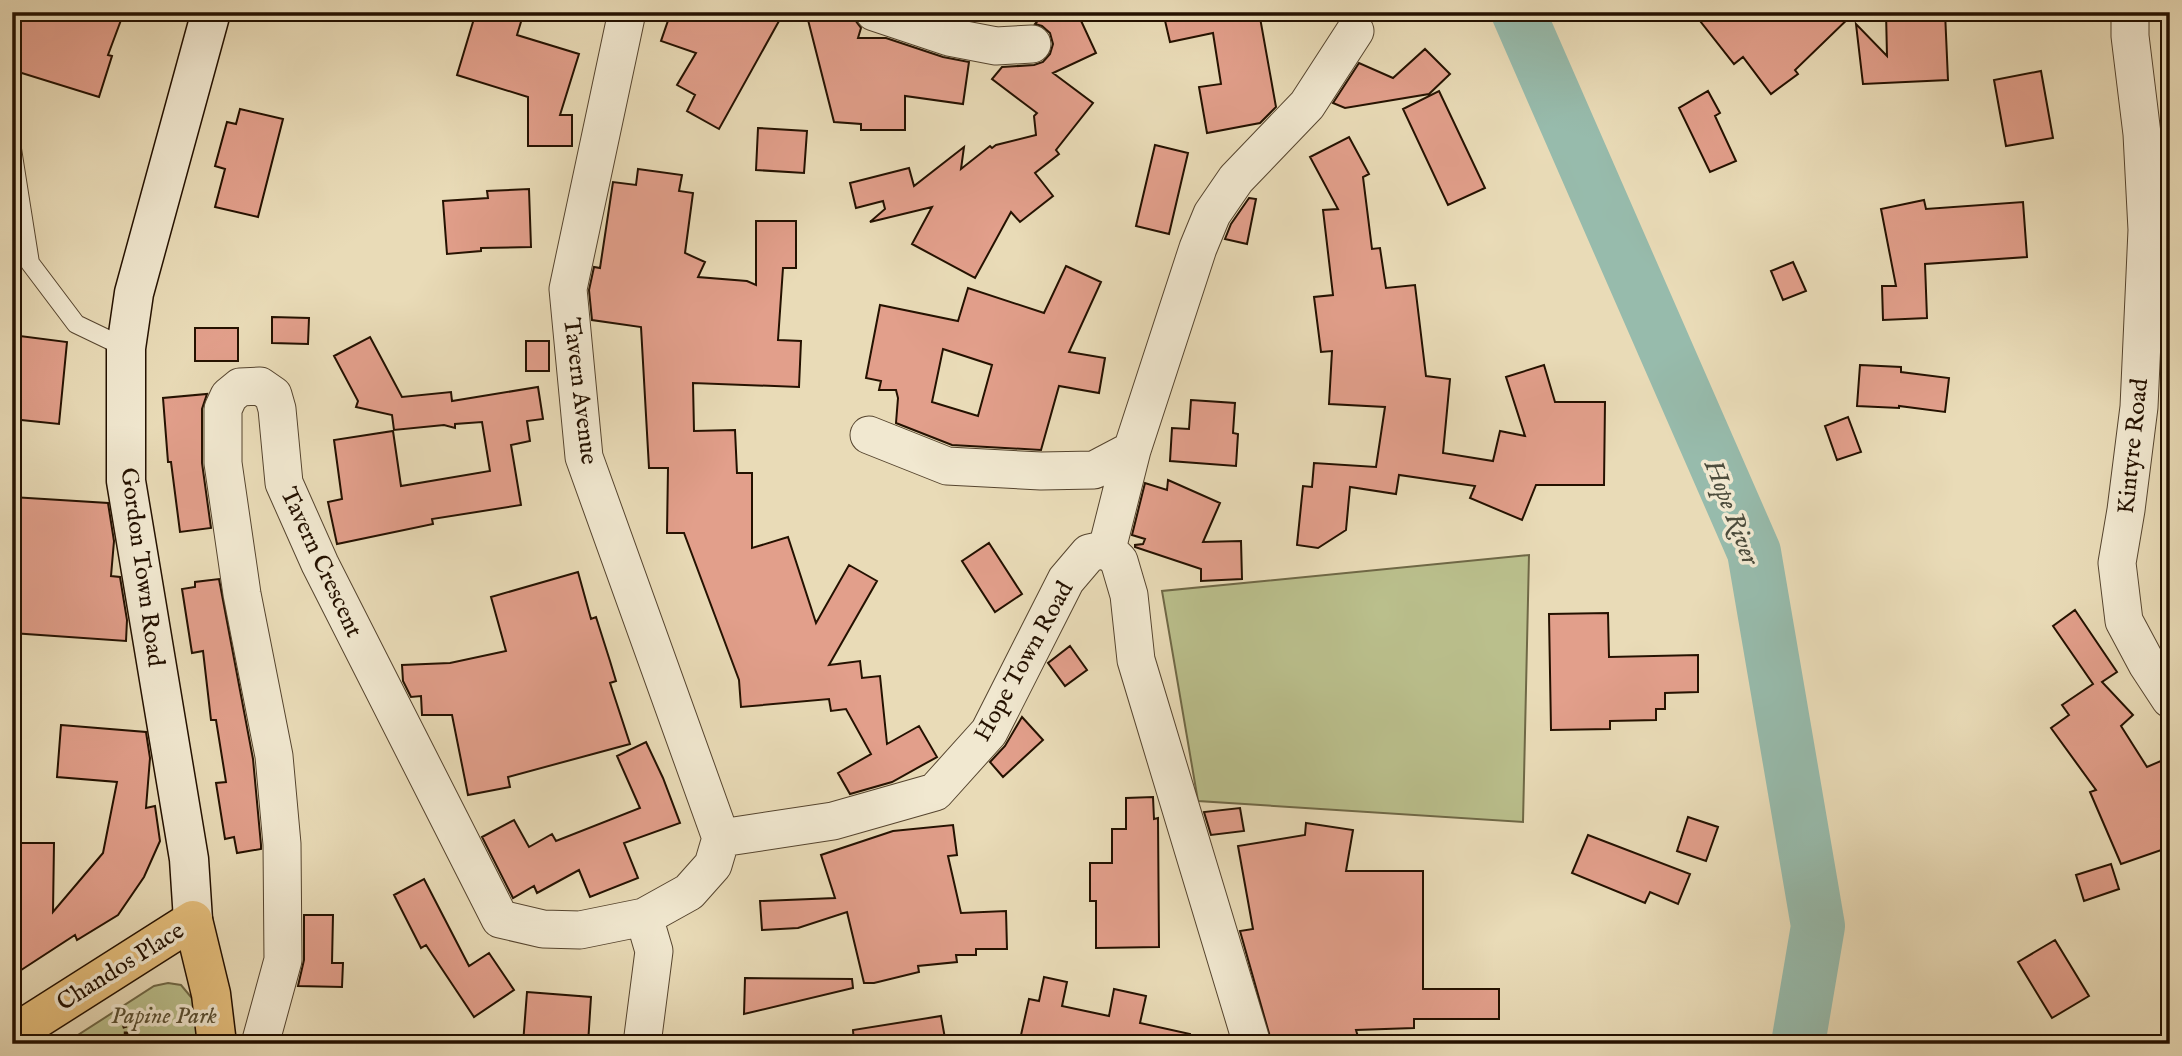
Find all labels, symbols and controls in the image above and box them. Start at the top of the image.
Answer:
street label: Tavern Avenue [555,316,604,466]
street label: Kintyre Road [2111,377,2156,515]
water label: Hope River [1696,454,1767,571]
street label: Gordon Town Road [112,466,171,669]
street label: Tavern Crescent [272,483,369,642]
street label: Hope Town Road [967,576,1081,747]
street label: Chandos Place [51,916,190,1019]
park label: Papine Park [111,1001,217,1032]

